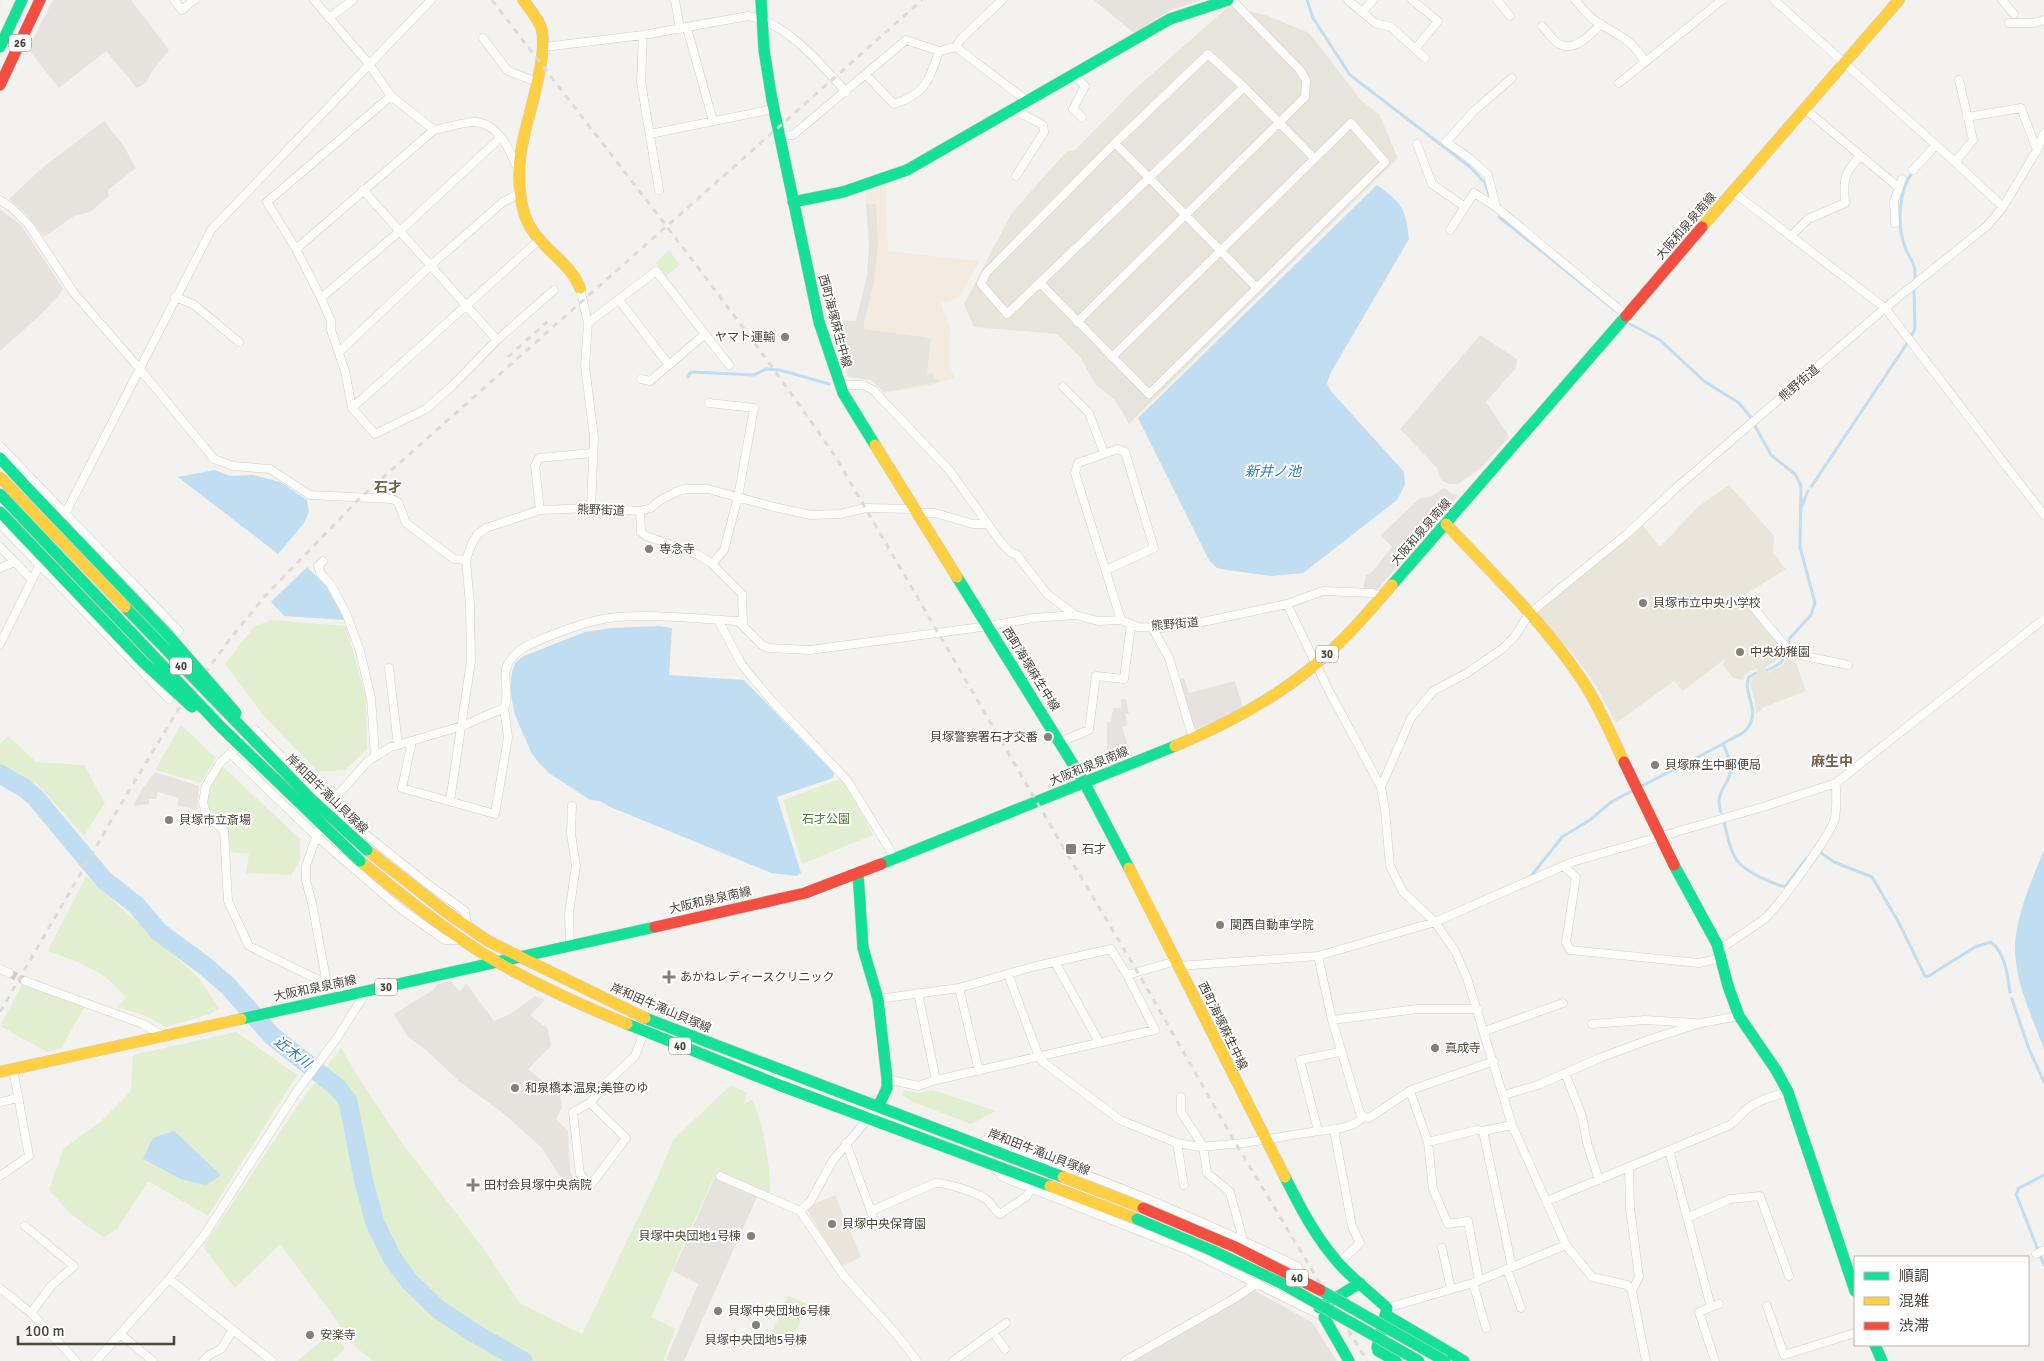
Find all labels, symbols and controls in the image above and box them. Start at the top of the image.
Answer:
road number: 26 [9,34,31,52]
street label: 大阪和泉泉南線 [1653,190,1720,263]
street label: 西町海塚麻生中線 [815,273,854,369]
place label: ヤマト運輸 [715,330,775,345]
marker: ヤマト運輸 [779,331,791,343]
street label: 熊野街道 [1776,362,1822,405]
water label: 新井ノ池 [1245,463,1303,480]
district label: 石才 [374,479,402,496]
street label: 大阪和泉泉南線 [1388,496,1455,569]
street label: 熊野街道 [577,502,625,519]
place label: 専念寺 [659,542,695,557]
marker: 専念寺 [643,543,655,555]
place label: 貝塚市立中央小学校 [1653,596,1761,611]
marker: 貝塚市立中央小学校 [1637,597,1649,609]
street label: 熊野街道 [1150,615,1200,634]
street label: 西町海塚麻生中線 [999,625,1062,714]
place label: 中央幼稚園 [1750,645,1810,660]
road number: 30 [1316,646,1338,662]
marker: 中央幼稚園 [1734,646,1746,658]
road number: 40 [170,658,192,674]
place label: 貝塚警察署石才交番 [930,730,1038,745]
marker: 貝塚警察署石才交番 [1042,731,1054,743]
street label: 大阪和泉泉南線 [1047,744,1131,789]
street label: 岸和田牛滝山貝塚線 [283,751,371,837]
district label: 麻生中 [1811,753,1853,770]
place label: 貝塚麻生中郵便局 [1665,758,1761,773]
marker: 貝塚麻生中郵便局 [1649,759,1661,771]
park label: 石才公園 [802,812,850,827]
place label: 貝塚市立斎場 [179,813,251,828]
marker: 貝塚市立斎場 [163,814,175,826]
marker: 石才 [1064,842,1078,856]
place label: 石才 [1082,842,1106,857]
street label: 大阪和泉泉南線 [667,884,753,917]
place label: 関西自動車学院 [1230,918,1314,933]
marker: 関西自動車学院 [1214,919,1226,931]
marker: あかねレディースクリニック [662,970,676,984]
place label: あかねレディースクリニック [680,970,835,985]
street label: 大阪和泉泉南線 [272,972,358,1005]
road number: 30 [375,979,397,996]
street label: 岸和田牛滝山貝塚線 [608,980,713,1036]
street label: 西町海塚麻生中線 [1195,980,1250,1073]
water label: 近木川 [271,1033,316,1073]
road number: 40 [669,1038,691,1054]
place label: 真成寺 [1445,1041,1481,1056]
marker: 真成寺 [1429,1042,1441,1054]
place label: 和泉橋本温泉;美笹のゆ [525,1081,648,1096]
marker: 和泉橋本温泉;美笹のゆ [509,1082,521,1094]
street label: 岸和田牛滝山貝塚線 [986,1126,1092,1179]
marker: 田村会貝塚中央病院 [466,1178,480,1192]
place label: 田村会貝塚中央病院 [484,1178,592,1193]
place label: 貝塚中央保育園 [842,1217,926,1232]
marker: 貝塚中央保育園 [826,1218,838,1230]
place label: 貝塚中央団地1号棟 [639,1229,741,1244]
marker: 貝塚中央団地1号棟 [745,1230,757,1242]
legend [1854,1256,2029,1346]
text: 順調 [1899,1267,1929,1285]
road number: 40 [1286,1270,1308,1286]
text: 混雑 [1899,1292,1929,1310]
place label: 貝塚中央団地6号棟 [728,1304,830,1319]
marker: 貝塚中央団地6号棟 [712,1305,724,1317]
scale bar [18,1314,174,1346]
text: 渋滞 [1899,1317,1929,1335]
marker: 貝塚中央団地5号棟 [750,1319,762,1331]
text: 100 m [25,1322,65,1340]
place label: 安楽寺 [320,1328,356,1343]
marker: 安楽寺 [304,1329,316,1341]
place label: 貝塚中央団地5号棟 [705,1333,807,1348]

